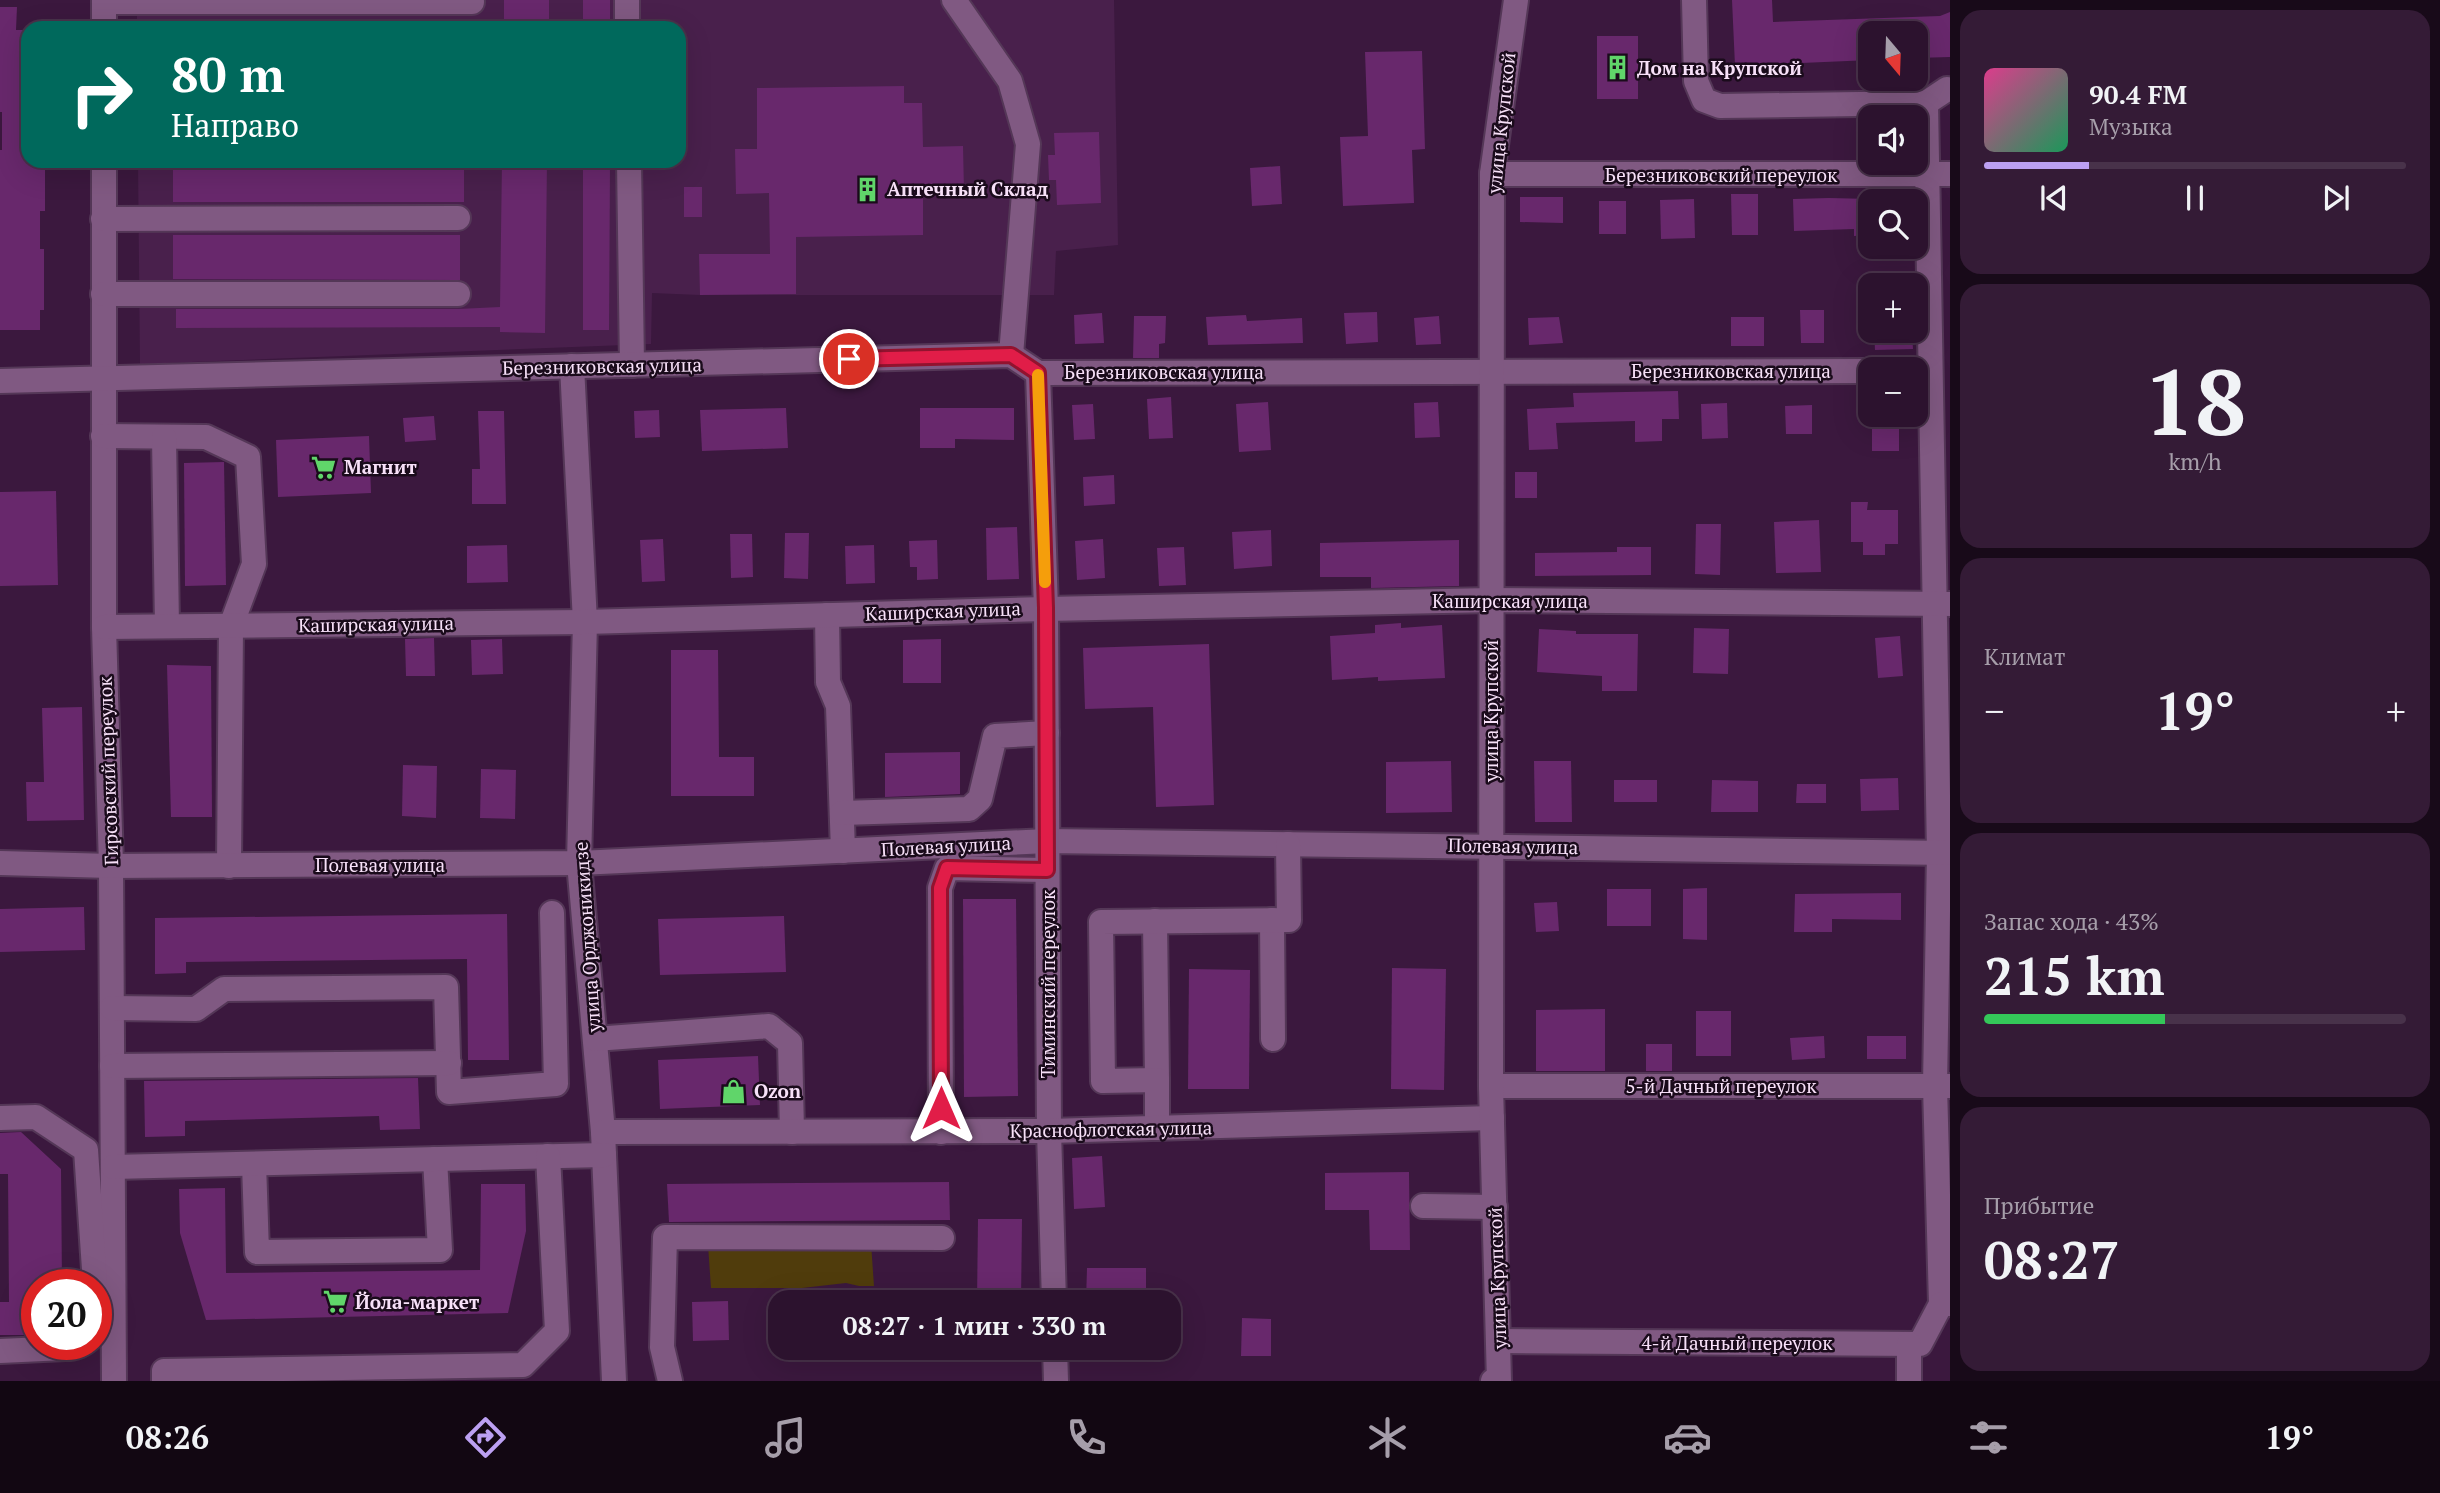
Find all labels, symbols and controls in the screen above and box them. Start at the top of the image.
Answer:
north arrow [1858,21,1928,91]
map controls [1858,21,1928,427]
text: 80 m [171,41,285,106]
icon: right [56,49,147,140]
street label: улица Крупской [1481,51,1520,196]
building icon: Дом на Крупской [1603,54,1631,82]
place label: Дом на Крупской [1637,55,1802,80]
text: 90.4 FM [2089,77,2187,111]
text: Направо [171,104,299,146]
button: sound [1858,105,1928,175]
text: Музыка [2089,111,2173,142]
street label: Березниковский переулок [1605,162,1838,187]
building icon: Аптечный Склад [853,175,881,203]
place label: Аптечный Склад [887,176,1049,201]
icon: previous [2035,179,2073,217]
icon: pause [2176,179,2214,217]
icon: next [2317,179,2355,217]
button: search [1858,189,1928,259]
button: + [1858,273,1928,343]
pin [819,329,879,389]
icon: arrive [830,340,868,378]
text: 18 [2144,340,2246,461]
street label: Березниковская улица [502,351,703,380]
button: − [1858,357,1928,427]
street label: Березниковская улица [1631,358,1831,383]
street label: Березниковская улица [1064,359,1264,384]
text: km/h [2168,446,2222,477]
supermarket icon: Магнит [310,453,338,481]
place label: Магнит [344,454,417,479]
street label: Каширская улица [1432,588,1588,613]
street label: Каширская улица [865,595,1022,626]
street label: Каширская улица [298,610,455,637]
street label: улица Крупской [1478,640,1503,783]
text: Климат [1984,641,2065,672]
street label: Гирсовский переулок [92,675,123,866]
text: 19° [2155,676,2235,745]
text: − [1984,686,2004,736]
text: + [2386,686,2406,736]
street label: Полевая улица [880,830,1012,861]
street label: Полевая улица [1448,832,1579,859]
street label: улица Орджоникидзе [567,841,606,1034]
street label: Полевая улица [315,852,446,877]
street label: Тиминский переулок [1035,889,1060,1078]
text: Запас хода · 43% [1984,906,2159,937]
text: 215 km [1984,941,2165,1010]
position arrow [904,1071,978,1145]
street label: 5-й Дачный переулок [1625,1073,1817,1098]
shop icon: Ozon [720,1077,748,1105]
place label: Ozon [754,1078,802,1103]
street label: Краснофлотская улица [1009,1114,1213,1143]
text: Прибытие [1984,1190,2094,1221]
street label: улица Крупской [1482,1207,1512,1350]
text: 08:27 [1984,1225,2119,1294]
speed limit sign: 20 [21,1269,112,1360]
supermarket icon: Йола-маркет [321,1288,349,1316]
place label: Йола-маркет [355,1289,480,1314]
text: 08:27 · 1 мин · 330 m [843,1308,1106,1342]
street label: 4-й Дачный переулок [1641,1330,1833,1355]
icon: directions [461,1413,510,1462]
icon: music [761,1413,810,1462]
icon: phone [1062,1413,1111,1462]
icon: climate [1363,1413,1412,1462]
icon: car [1663,1413,1712,1462]
icon: filters [1964,1413,2013,1462]
text: 08:26 [126,1416,209,1458]
text: 19° [2265,1416,2314,1458]

